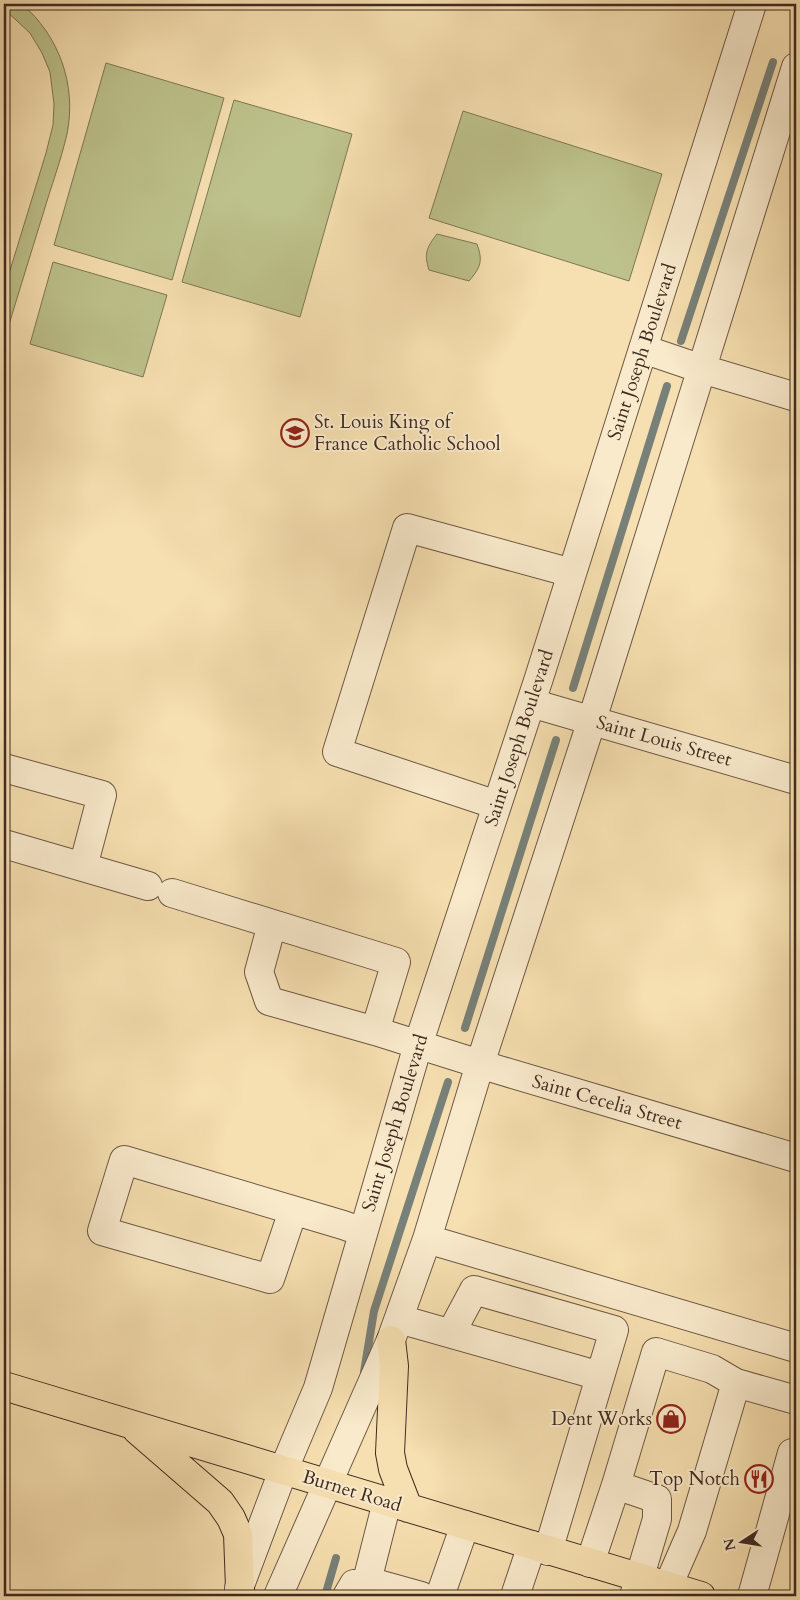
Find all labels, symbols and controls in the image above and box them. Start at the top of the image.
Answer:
street label: Saint Joseph Boulevard [601,260,683,444]
place label: St. Louis King of France Catholic School [314,409,501,457]
school or university icon: St. Louis King of France Catholic School [280,418,310,448]
street label: Saint Joseph Boulevard [478,646,560,830]
street label: Saint Louis Street [593,709,735,773]
street label: Saint Joseph Boulevard [356,1031,434,1215]
street label: Saint Cecelia Street [529,1068,685,1136]
shop icon: Dent Works [656,1404,686,1434]
place label: Dent Works [551,1406,652,1432]
street label: Burnet Road [299,1464,405,1518]
restaurant icon: Top Notch [744,1464,774,1494]
place label: Top Notch [649,1466,741,1492]
north arrow [718,1518,768,1568]
text: N [719,1537,740,1553]

